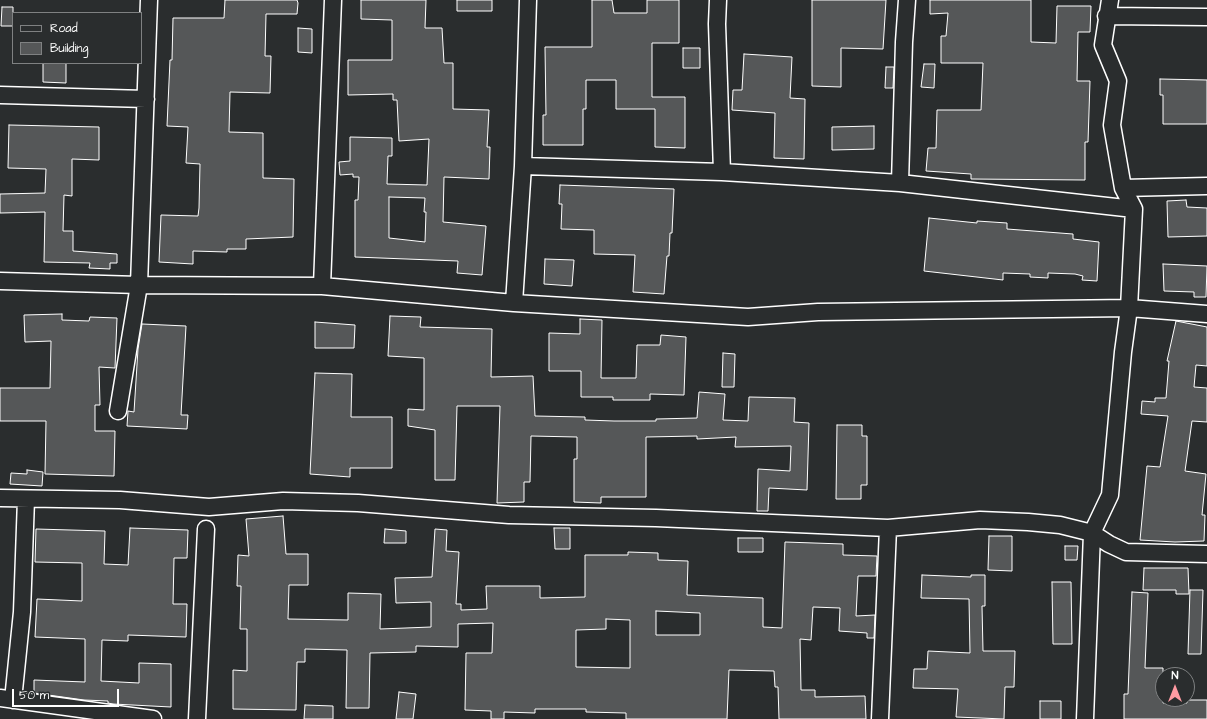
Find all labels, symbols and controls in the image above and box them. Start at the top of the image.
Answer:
legend [12,12,142,64]
text: Road [50,20,78,37]
text: Building [50,40,88,57]
north arrow [1155,667,1195,707]
text: N [1172,668,1178,683]
scale bar [14,681,121,707]
text: 50 m [19,687,49,704]

